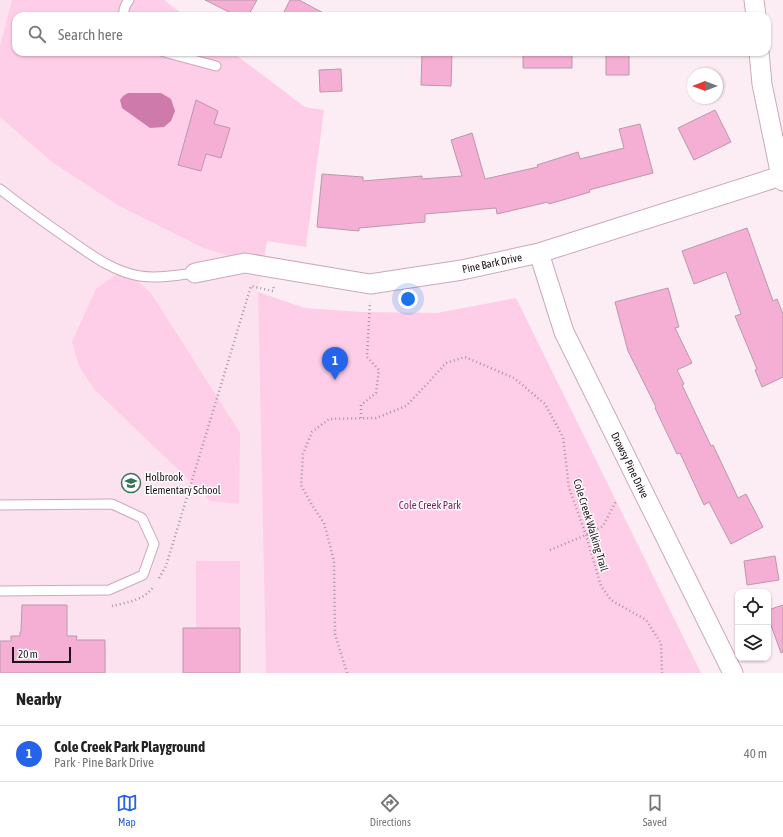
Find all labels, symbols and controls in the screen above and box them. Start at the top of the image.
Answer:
search box [12,12,771,56]
icon: search [26,23,48,45]
text: Search here [58,26,123,43]
north arrow [687,68,723,104]
street label: Pine Bark Drive [461,251,523,275]
your location [398,289,418,309]
pin: 1 [322,347,348,380]
street label: Drowsy Pine Drive [609,430,651,500]
place label: Holbrook Elementary School [145,471,221,496]
school or university icon: Holbrook Elementary School [120,472,142,494]
street label: Cole Creek Walking Trail [571,477,611,573]
park label: Cole Creek Park [399,499,461,511]
map controls [735,589,771,661]
button: locate [735,589,771,625]
button: layers [735,625,771,661]
scale bar [12,645,71,664]
text: 20 m [18,648,38,660]
text: Nearby [16,689,62,709]
text: Cole Creek Park Playground [54,738,205,755]
text: 1 [26,746,32,761]
text: 40 m [744,746,767,761]
text: Park · Pine Bark Drive [54,755,154,770]
tab: Map [116,792,138,828]
tab: Directions [370,792,411,828]
tab: Saved [643,792,667,828]

